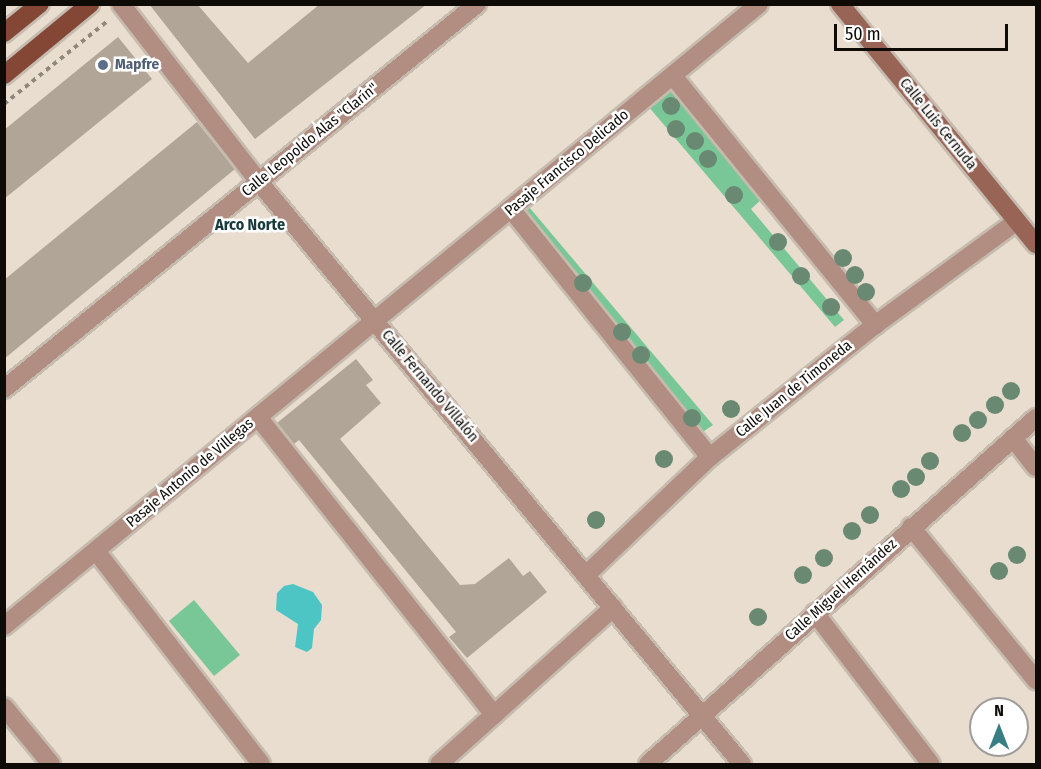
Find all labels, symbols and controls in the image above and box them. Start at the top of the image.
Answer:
scale bar [837,12,1011,50]
text: 50 m [845,23,881,45]
place label: Mapfre [115,56,159,74]
marker: Mapfre [96,58,110,72]
street label: Calle Luis Cernuda [896,75,980,173]
street label: Calle Leopoldo Alas "Clarín" [238,80,382,200]
street label: Pasaje Francisco Delicado [501,106,633,220]
district label: Arco Norte [215,215,285,235]
street label: Calle Fernando Villalón [378,326,482,446]
street label: Calle Juan de Timoneda [732,337,856,441]
street label: Pasaje Antonio de Villegas [123,415,257,531]
street label: Calle Miguel Hernández [782,535,900,645]
north arrow [969,697,1029,757]
text: N [994,701,1004,720]

